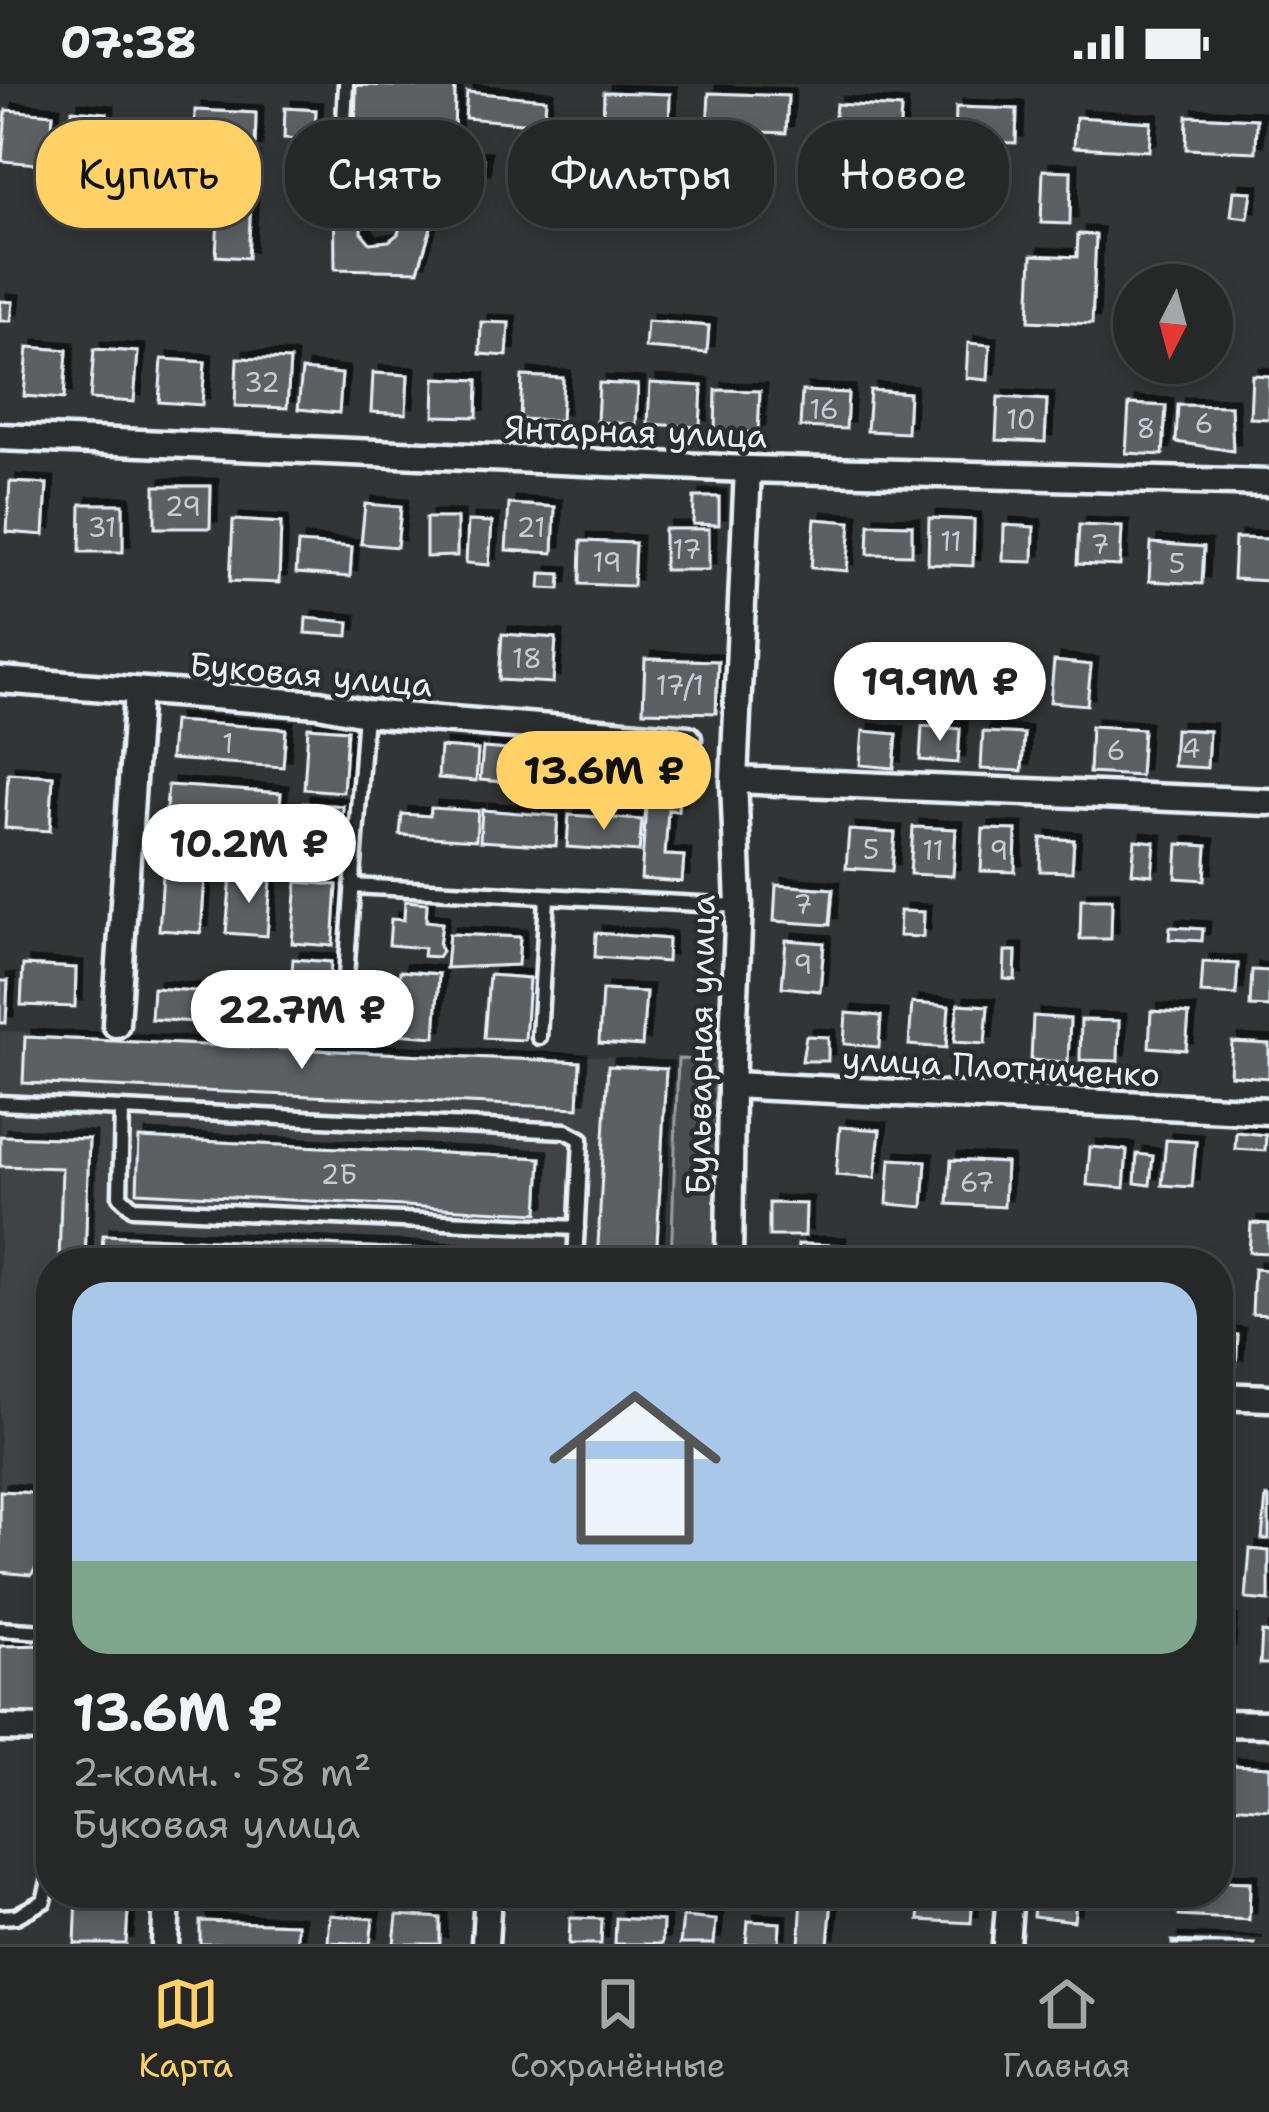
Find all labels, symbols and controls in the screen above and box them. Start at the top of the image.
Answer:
text: 07:38 [60,12,197,72]
chip: Купить [36,120,261,228]
chip: Снять [285,120,484,228]
chip: Фильтры [508,120,774,228]
chip: Новое [798,120,1009,228]
north arrow [1113,264,1233,384]
map controls [1113,264,1233,384]
house number: 32 [244,364,280,401]
house number: 16 [809,391,839,428]
house number: 10 [1006,401,1036,438]
street label: Янтарная улица [504,404,768,459]
house number: 6 [1195,405,1213,442]
house number: 8 [1137,410,1155,447]
house number: 29 [165,488,201,525]
house number: 31 [88,509,116,546]
house number: 21 [517,509,545,546]
house number: 11 [940,523,962,560]
house number: 7 [1091,526,1109,563]
house number: 17 [673,531,701,568]
house number: 19 [592,544,622,581]
house number: 5 [1169,545,1185,582]
house number: 18 [512,640,542,677]
street label: Буковая улица [188,641,434,708]
pin: 19.9M ₽ [829,642,1051,744]
text: 19.9M ₽ [861,655,1019,707]
house number: 17/1 [656,667,704,704]
house number: 1 [222,725,234,762]
house number: 4 [1182,730,1200,767]
pin: 13.6M ₽ [493,731,715,833]
house number: 6 [1107,732,1125,769]
text: 13.6M ₽ [523,744,685,796]
pin: 10.2M ₽ [138,804,360,906]
text: 10.2M ₽ [169,817,329,869]
house number: 5 [863,831,879,868]
house number: 11 [922,832,944,869]
house number: 9 [990,832,1008,869]
house number: 7 [794,886,812,923]
street label: Бульварная улица [675,894,726,1196]
house number: 9 [794,946,812,983]
pin: 22.7M ₽ [191,970,413,1072]
text: 22.7M ₽ [218,983,386,1035]
street label: улица Плотниченко [841,1036,1161,1097]
house number: 2Б [321,1156,357,1193]
house number: 67 [960,1164,994,1201]
icon: home [527,1360,743,1576]
text: 13.6M ₽ [72,1678,283,1746]
text: 2-комн. · 58 m² [72,1746,371,1798]
text: Буковая улица [72,1798,360,1850]
tab: Карта [139,1971,233,2088]
tab: Сохранённые [510,1971,726,2088]
tab: Главная [1003,1971,1131,2088]

